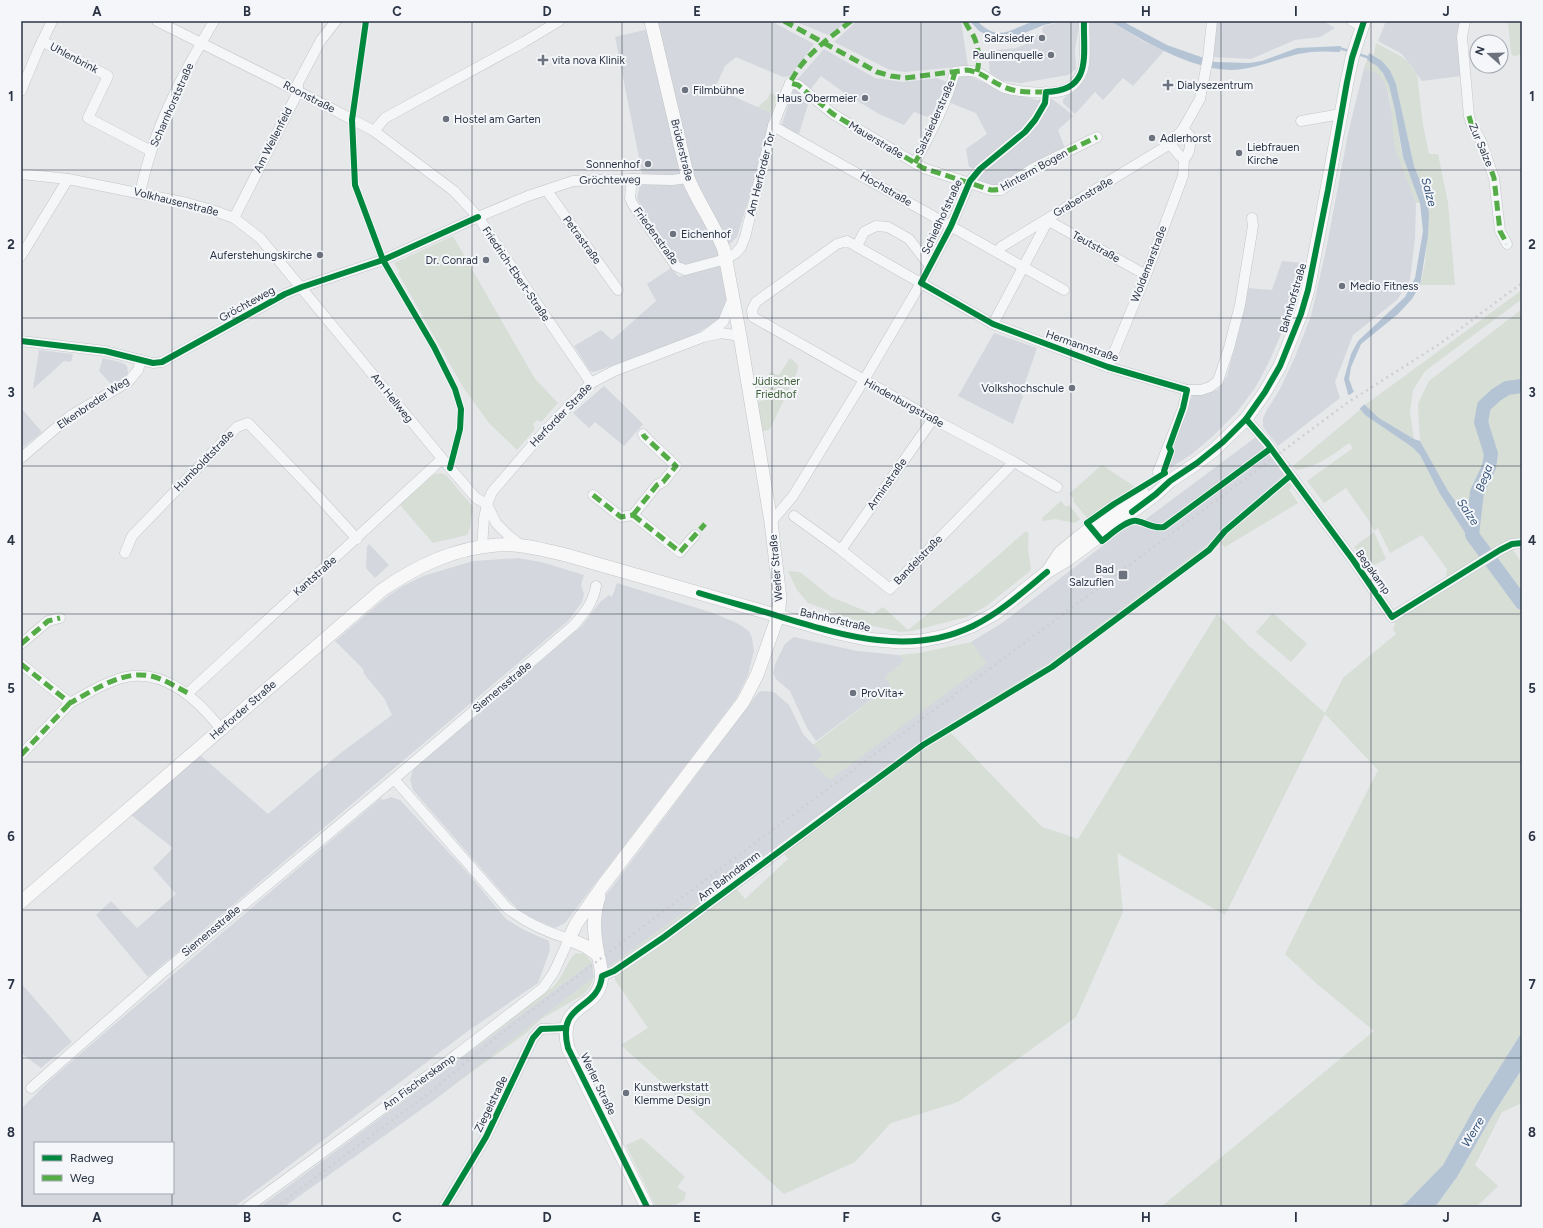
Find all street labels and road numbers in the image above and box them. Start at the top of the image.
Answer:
street label: Uhlenbrink [48,40,101,76]
street label: Scharnhorststraße [148,61,196,149]
street label: Roonstraße [281,78,337,116]
street label: Salzsiederstraße [913,78,957,158]
street label: Am Wellenfeld [251,105,295,175]
street label: Brüderstraße [668,118,696,182]
street label: Mauerstraße [846,119,906,161]
street label: Zur Salze [1466,121,1496,169]
street label: Am Herforder Tor [744,130,778,217]
street label: Hinterm Bogen [998,146,1070,194]
street label: Hochstraße [858,169,914,209]
street label: Gröchteweg [579,173,641,187]
street label: Grabenstraße [1051,174,1115,220]
street label: Schießhofstraße [919,178,965,256]
street label: Volkhausenstraße [132,185,220,219]
street label: Friedenstraße [631,205,681,267]
street label: Petrastraße [560,213,604,267]
street label: Friedrich-Ebert-Straße [479,224,553,324]
street label: Woldemarstraße [1128,224,1170,304]
street label: Teutstraße [1070,229,1122,265]
street label: Bahnhofstraße [1277,262,1309,334]
street label: Gröchteweg [217,283,277,325]
street label: Hermannstraße [1044,327,1120,365]
street label: Am Hellweg [368,371,416,425]
street label: Elkenbreder Weg [55,374,131,432]
street label: Hindenburgstraße [862,376,946,430]
street label: Herforder Straße [527,380,595,450]
street label: Humboldtstraße [171,428,237,494]
street label: Arminstraße [864,456,910,512]
street label: Bandelstraße [891,532,945,588]
street label: Werler Straße [767,534,785,602]
street label: Begakamp [1353,547,1393,597]
street label: Kantstraße [291,553,339,599]
street label: Bahnhofstraße [798,606,872,634]
street label: Siemensstraße [470,659,534,715]
street label: Herforder Straße [207,678,279,742]
street label: Am Bahndamm [695,848,763,904]
street label: Siemensstraße [179,903,243,959]
street label: Am Fischerskamp [380,1051,458,1113]
street label: Werler Straße [577,1051,619,1117]
street label: Ziegelstraße [472,1074,510,1134]

